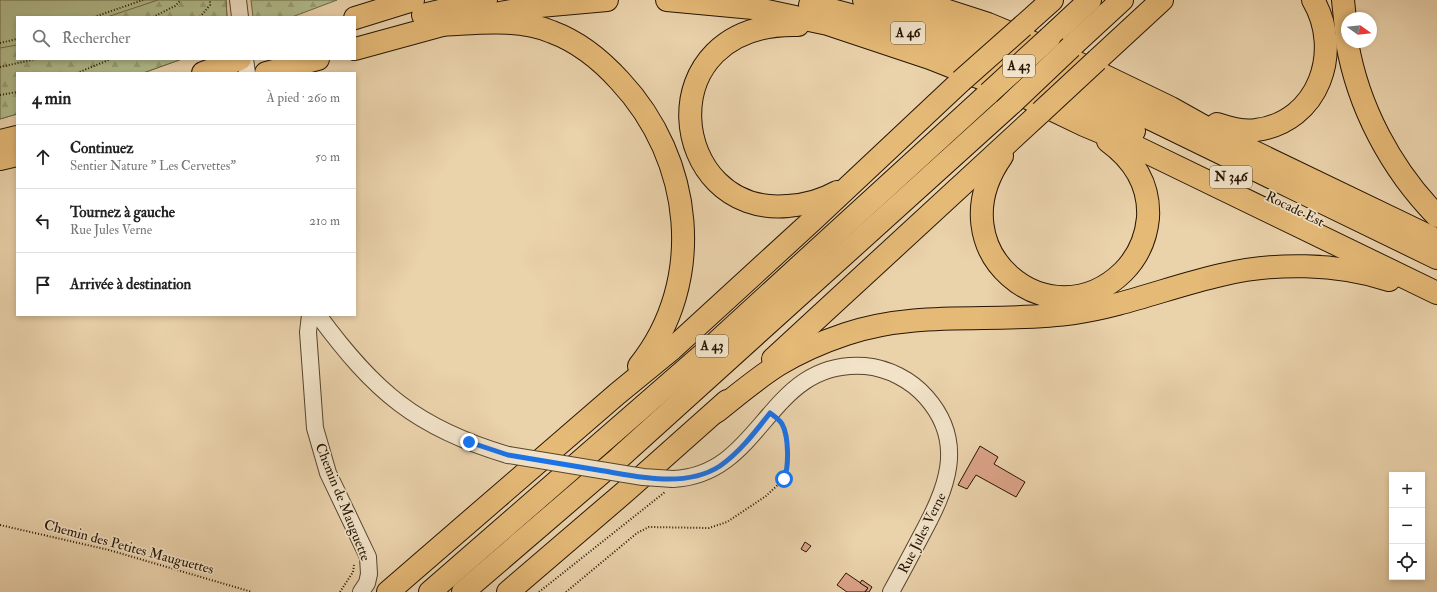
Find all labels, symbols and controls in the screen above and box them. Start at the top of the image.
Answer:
north arrow [1341,12,1377,48]
search box [16,16,356,60]
road number: A 46 [891,22,925,44]
icon: search [30,27,52,49]
text: Rechercher [62,29,130,48]
road number: A 43 [1003,55,1035,77]
text: 4 min [32,88,71,109]
text: À pied · 260 m [267,90,340,106]
text: Continuez [70,139,134,158]
icon: ahead [32,146,54,168]
text: 50 m [315,149,340,165]
text: Sentier Nature " Les Cervettes" [70,158,236,174]
road number: N 346 [1210,166,1252,188]
street label: Rocade Est [1263,188,1328,231]
text: Tournez à gauche [70,203,175,222]
icon: left [32,210,54,232]
text: 210 m [309,213,340,229]
text: Rue Jules Verne [70,222,152,238]
icon: arrive [32,274,54,296]
text: Arrivée à destination [70,275,191,294]
road number: A 43 [696,335,728,357]
route end [460,433,478,451]
street label: Chemin de Mauguette [312,441,374,563]
route start [775,470,793,488]
map controls [1389,472,1425,580]
button: + [1389,472,1425,508]
street label: Rue Jules Verne [894,490,950,576]
button: − [1389,508,1425,544]
street label: Chemin des Petites Mauguettes [42,516,216,578]
button: locate [1389,544,1425,580]

